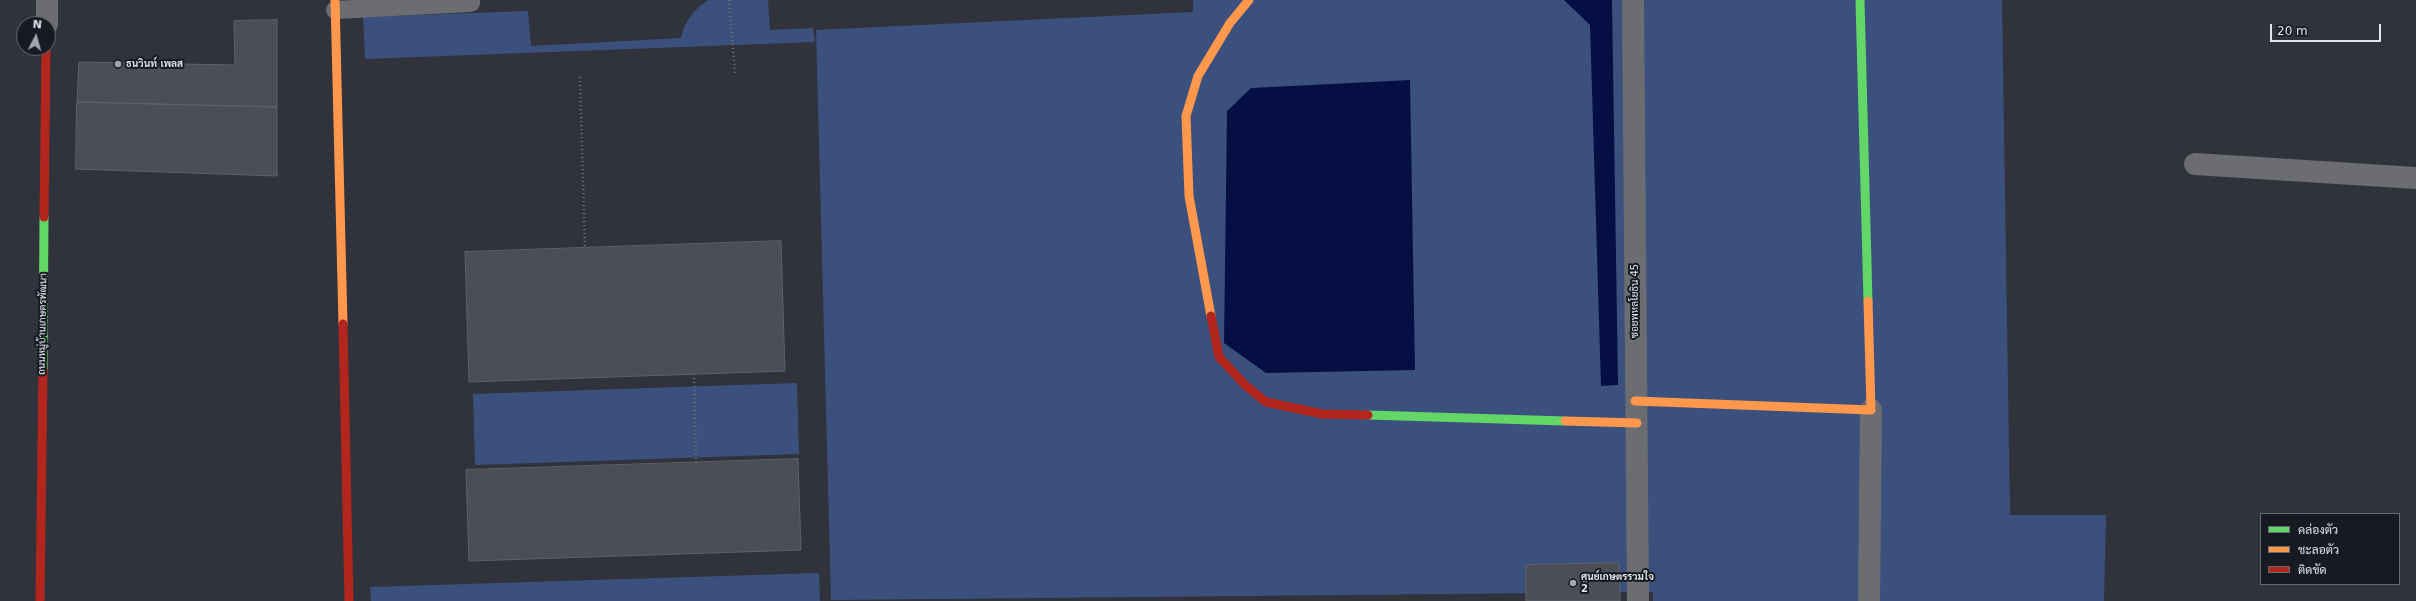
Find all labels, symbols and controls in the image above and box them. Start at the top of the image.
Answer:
north arrow [16,16,56,56]
scale bar [2272,16,2383,42]
text: N [32,18,42,32]
text: 20 m [2277,24,2308,38]
place label: ธนวินท์ เพลส [126,58,183,70]
marker: ธนวินท์ เพลส [113,59,123,69]
street label: ซอยพหลโยธิน 45 [1629,264,1641,338]
street label: ถนนหมู่บ้านเกษตรพัฒนา [36,273,50,375]
legend [2260,513,2400,585]
text: คล่องตัว [2298,523,2338,537]
text: ชะลอตัว [2298,543,2339,557]
text: ติดขัด [2298,563,2327,577]
place label: ศูนย์เกษตรรวมใจ 2 [1581,571,1654,594]
marker: ศูนย์เกษตรรวมใจ 2 [1568,578,1578,588]

